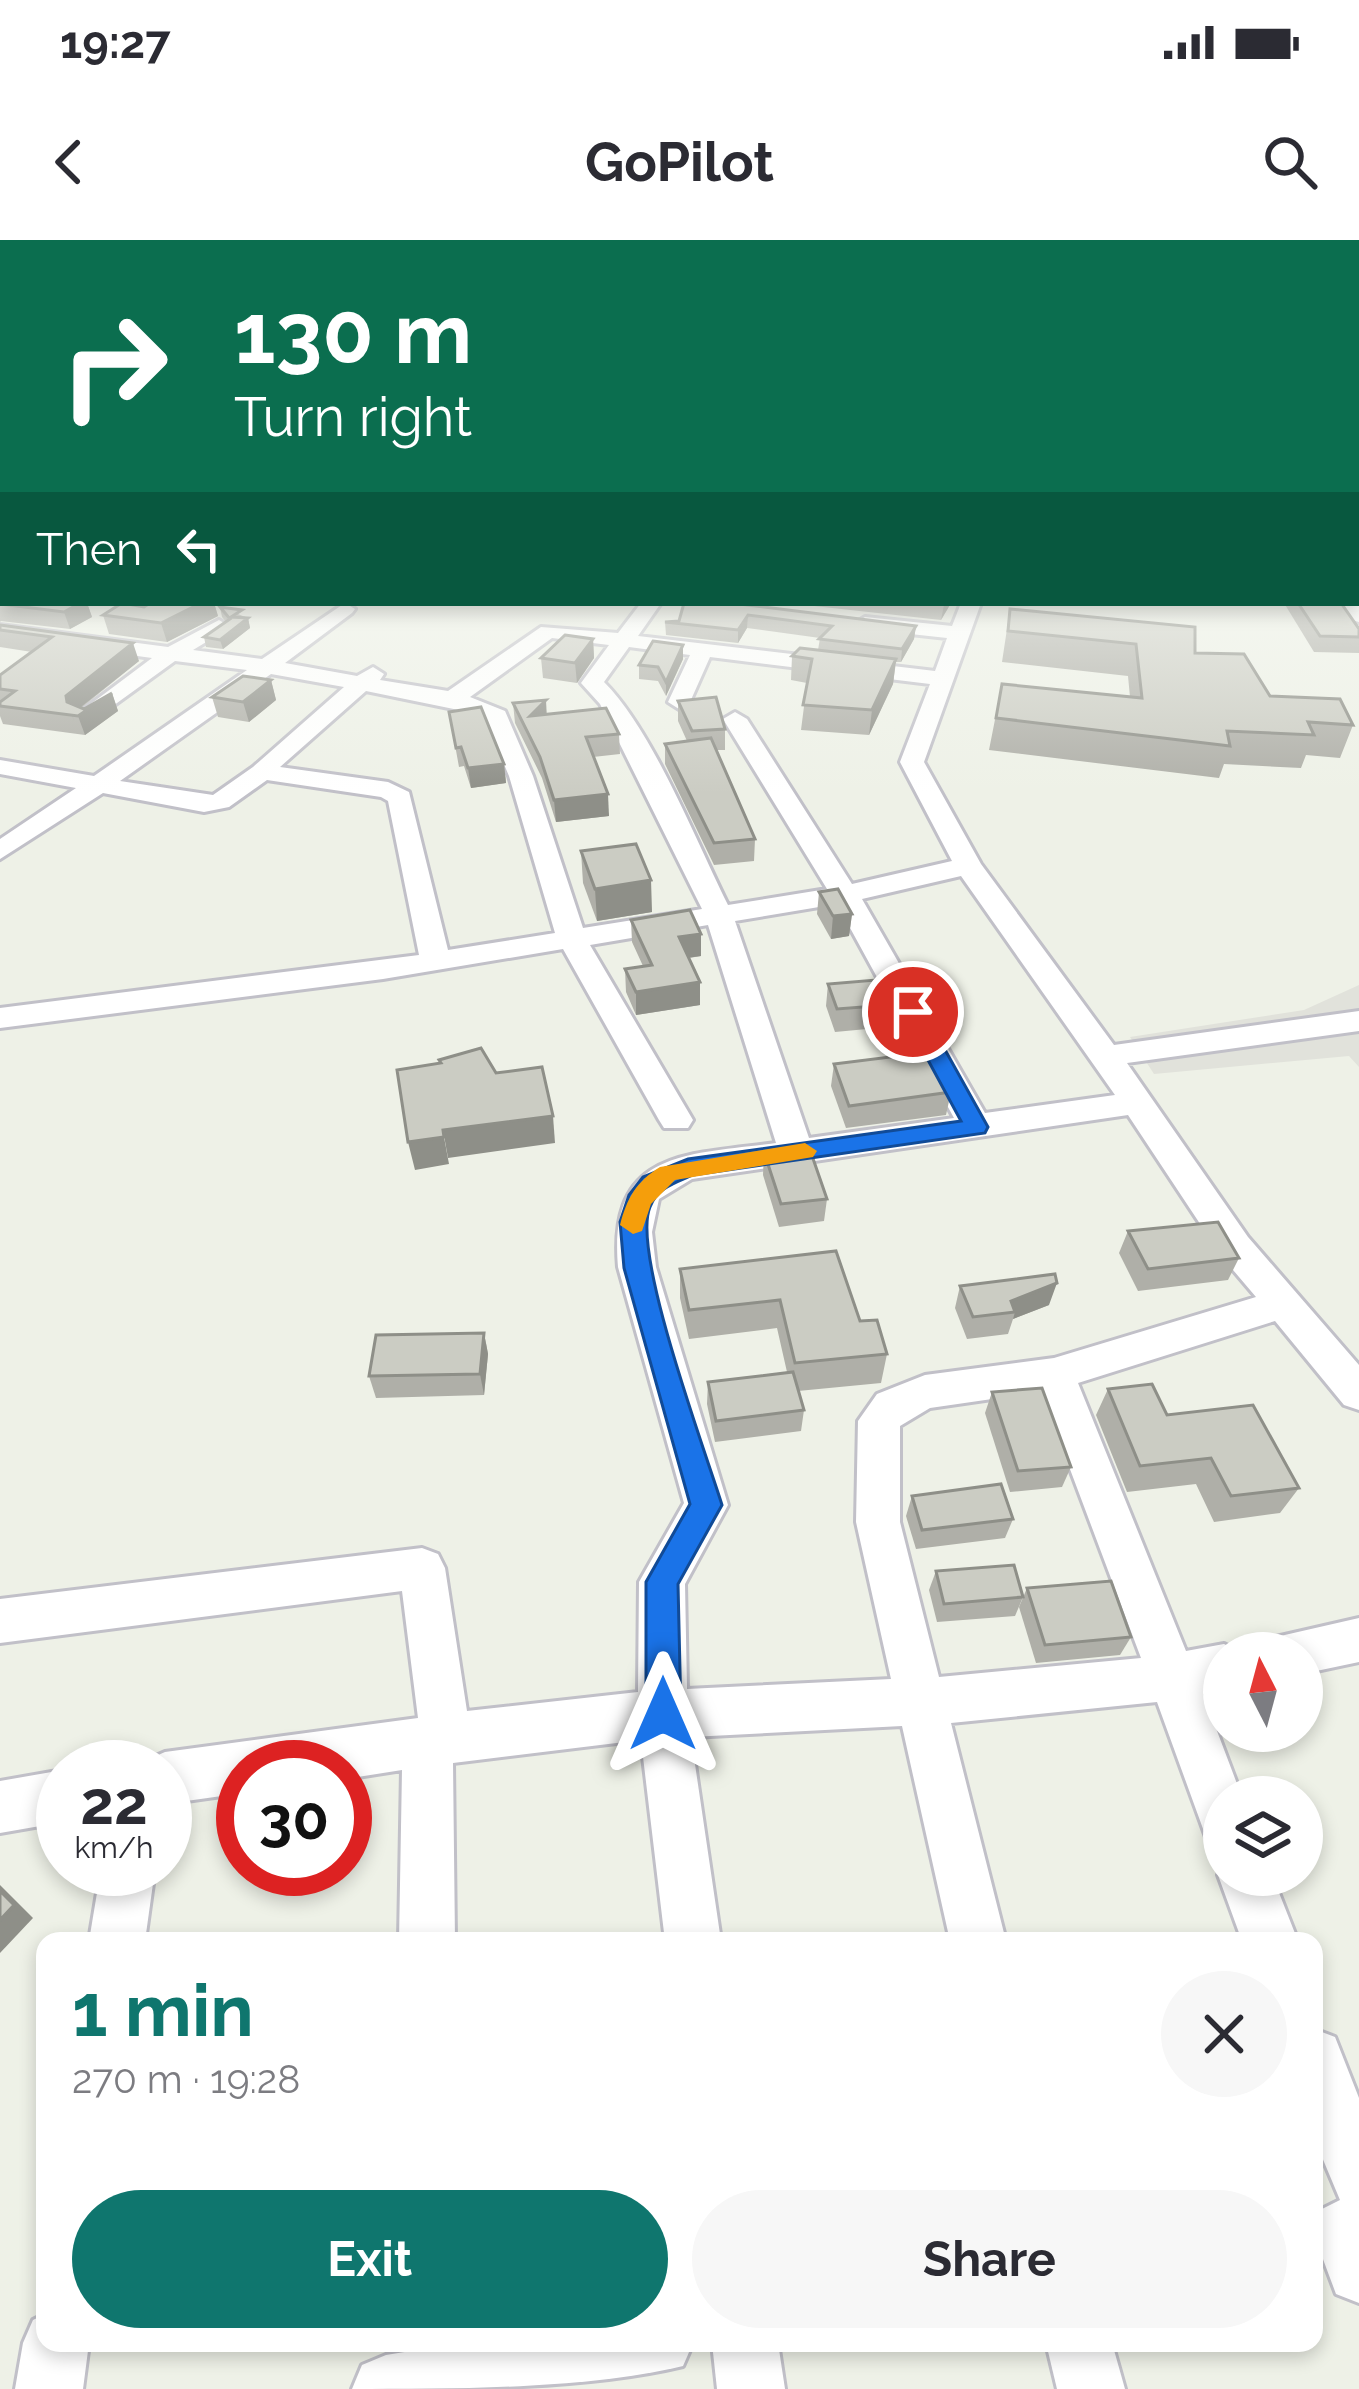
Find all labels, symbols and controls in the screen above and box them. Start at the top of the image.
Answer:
text: 19:27 [60,16,170,69]
icon: back [36,129,102,195]
icon: search [1257,129,1323,195]
text: GoPilot [585,130,774,194]
text: 130 m [234,284,472,383]
icon: right [36,288,192,444]
text: Turn right [234,385,472,449]
icon: left [166,516,232,582]
text: Then [36,523,142,576]
pin [862,961,964,1063]
icon: arrive [880,979,946,1045]
north arrow [1203,1632,1323,1752]
map controls [1203,1632,1323,1896]
position arrow [600,1651,726,1777]
speed limit sign: 30 [216,1740,372,1896]
text: 22 [80,1768,148,1838]
button: layers [1203,1776,1323,1896]
text: km/h [74,1830,154,1865]
text: 1 min [72,1968,254,2053]
button: close [1161,1971,1287,2097]
text: 270 m · 19:28 [72,2056,300,2102]
button: Exit [72,2190,668,2328]
button: Share [692,2190,1287,2328]

